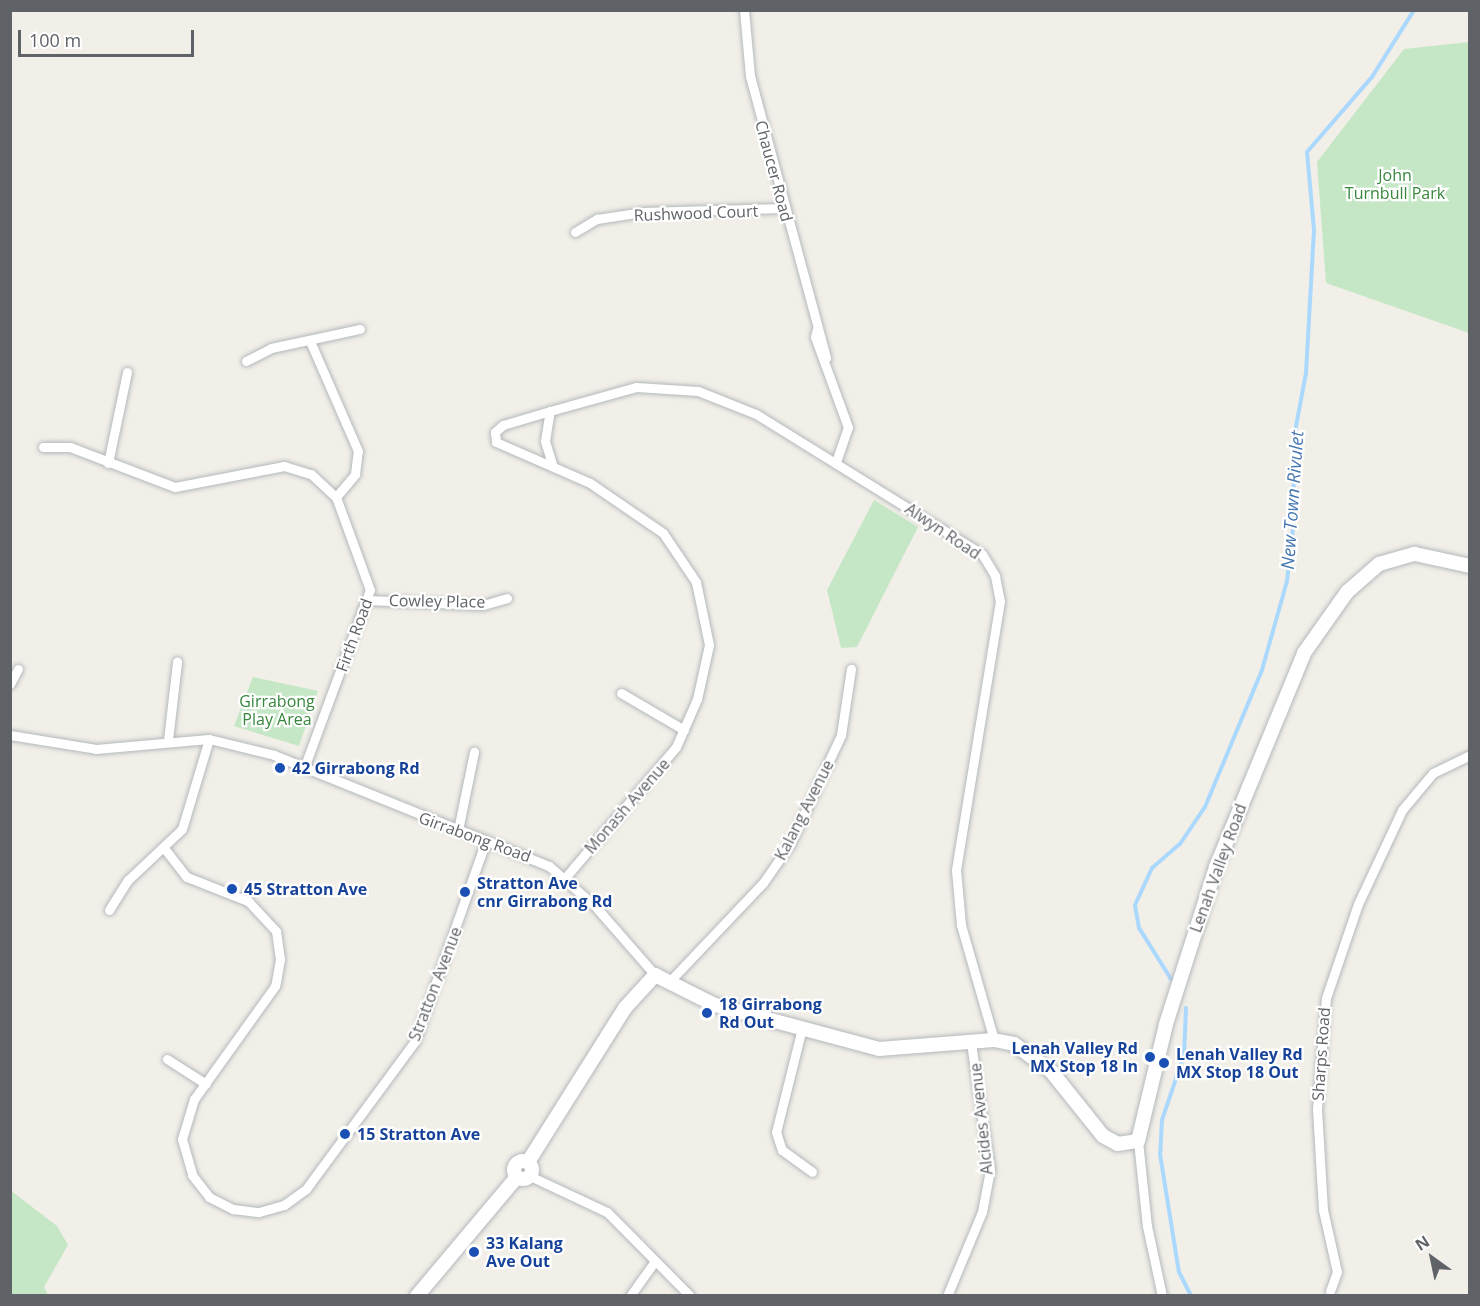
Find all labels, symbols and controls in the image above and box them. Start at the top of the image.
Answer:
scale bar [21,18,196,56]
text: 100 m [29,28,81,52]
street label: Chaucer Road [751,118,797,224]
park label: John Turnbull Park [1345,165,1445,203]
street label: Rushwood Court [633,201,759,225]
water label: New Town Rivulet [1276,430,1308,570]
street label: Alwyn Road [902,499,984,563]
street label: Cowley Place [389,591,485,611]
street label: Firth Road [332,596,376,674]
park label: Girrabong Play Area [239,691,315,729]
street label: Monash Avenue [580,754,674,858]
street label: Kalang Avenue [770,757,838,863]
place label: 42 Girrabong Rd [292,758,420,778]
marker: 42 Girrabong Rd [273,761,287,775]
street label: Lenah Valley Road [1186,801,1250,935]
street label: Girrabong Road [416,808,534,866]
place label: Stratton Ave cnr Girrabong Rd [477,873,612,911]
place label: 45 Stratton Ave [244,879,367,899]
marker: 45 Stratton Ave [225,882,239,896]
marker: Stratton Ave cnr Girrabong Rd [458,885,472,899]
street label: Stratton Avenue [404,924,466,1044]
place label: 18 Girrabong Rd Out [719,994,822,1032]
marker: 18 Girrabong Rd Out [700,1006,714,1020]
street label: Sharps Road [1308,1007,1334,1101]
place label: Lenah Valley Rd MX Stop 18 In [1011,1038,1138,1076]
place label: Lenah Valley Rd MX Stop 18 Out [1176,1044,1303,1082]
marker: Lenah Valley Rd MX Stop 18 In [1143,1050,1157,1064]
marker: Lenah Valley Rd MX Stop 18 Out [1157,1056,1171,1070]
street label: Alcides Avenue [966,1062,996,1176]
place label: 15 Stratton Ave [357,1124,480,1144]
marker: 15 Stratton Ave [338,1127,352,1141]
north arrow [1402,1228,1462,1288]
text: N [1411,1230,1434,1256]
place label: 33 Kalang Ave Out [486,1233,563,1271]
marker: 33 Kalang Ave Out [467,1245,481,1259]

